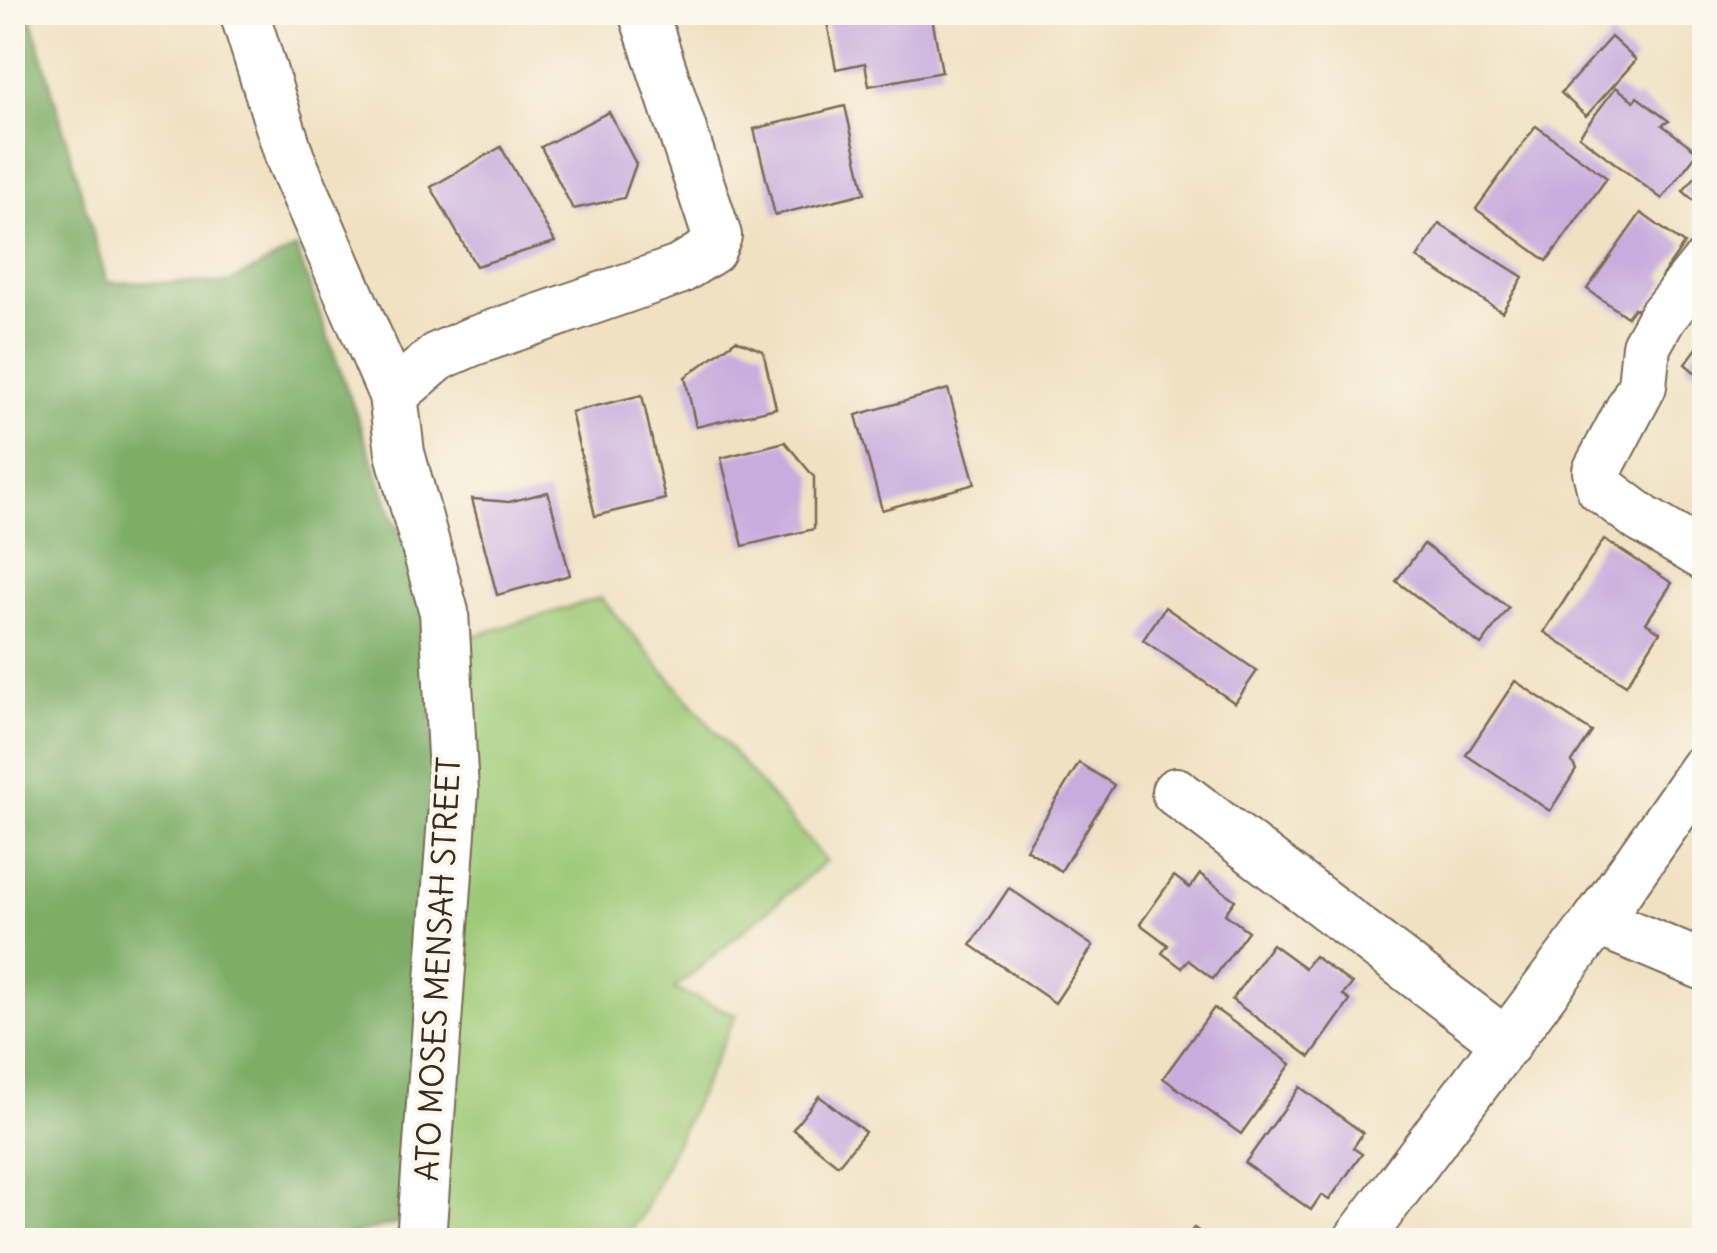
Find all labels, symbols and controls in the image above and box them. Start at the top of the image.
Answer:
street label: ATO MOSES MENSAH STREET [406,756,469,1182]

